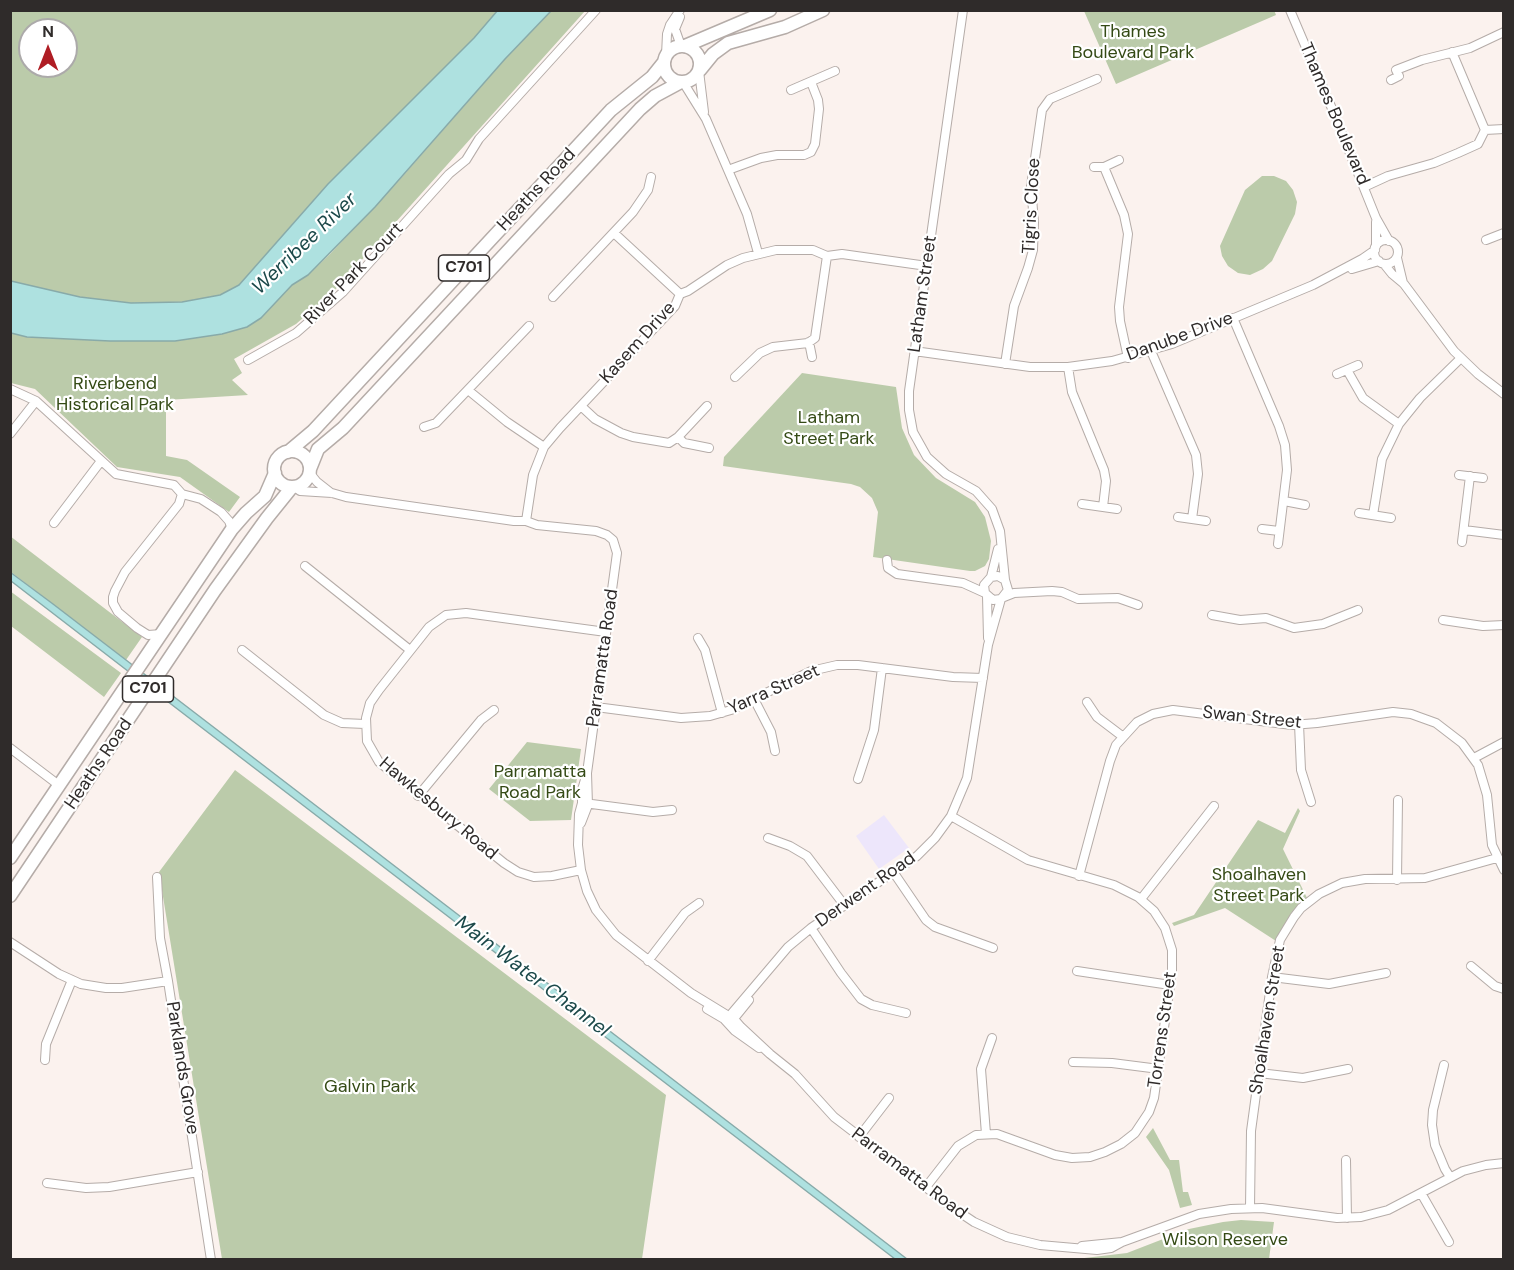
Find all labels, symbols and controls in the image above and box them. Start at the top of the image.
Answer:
north arrow [18,18,78,78]
text: N [42,21,54,42]
park label: Thames Boulevard Park [1072,21,1194,63]
street label: Thames Boulevard [1294,40,1374,188]
street label: Heaths Road [493,144,581,236]
street label: Tigris Close [1019,157,1045,255]
water label: Werribee River [248,188,362,300]
street label: River Park Court [300,218,408,330]
street label: Latham Street [904,234,942,354]
road number: C701 [438,255,490,281]
street label: Kasem Drive [596,298,680,388]
street label: Danube Drive [1124,308,1236,366]
park label: Riverbend Historical Park [56,373,174,416]
park label: Latham Street Park [783,407,875,450]
street label: Parramatta Road [583,588,623,728]
street label: Yarra Street [725,660,823,720]
road number: C701 [122,676,174,702]
street label: Swan Street [1201,702,1303,734]
street label: Heaths Road [61,714,137,814]
street label: Hawkesbury Road [374,753,502,865]
park label: Parramatta Road Park [494,761,586,804]
street label: Derwent Road [812,848,920,932]
park label: Shoalhaven Street Park [1212,864,1306,906]
water label: Main Water Channel [450,911,614,1043]
street label: Shoalhaven Street [1246,944,1290,1096]
street label: Torrens Street [1144,970,1182,1090]
street label: Parklands Grove [161,1000,203,1136]
park label: Galvin Park [324,1076,416,1098]
street label: Parramatta Road [847,1124,971,1224]
park label: Wilson Reserve [1162,1229,1288,1251]

